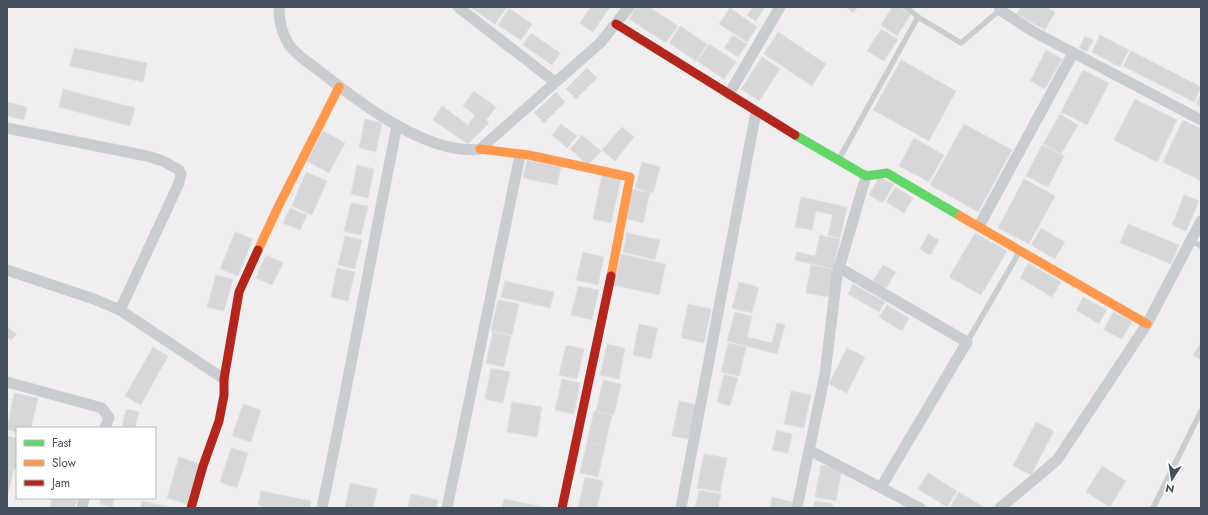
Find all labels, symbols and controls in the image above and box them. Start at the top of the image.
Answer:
legend [16,427,156,499]
text: Fast [52,434,71,452]
text: Slow [52,454,77,472]
north arrow [1152,459,1192,499]
text: Jam [50,474,70,492]
text: N [1164,480,1176,498]

